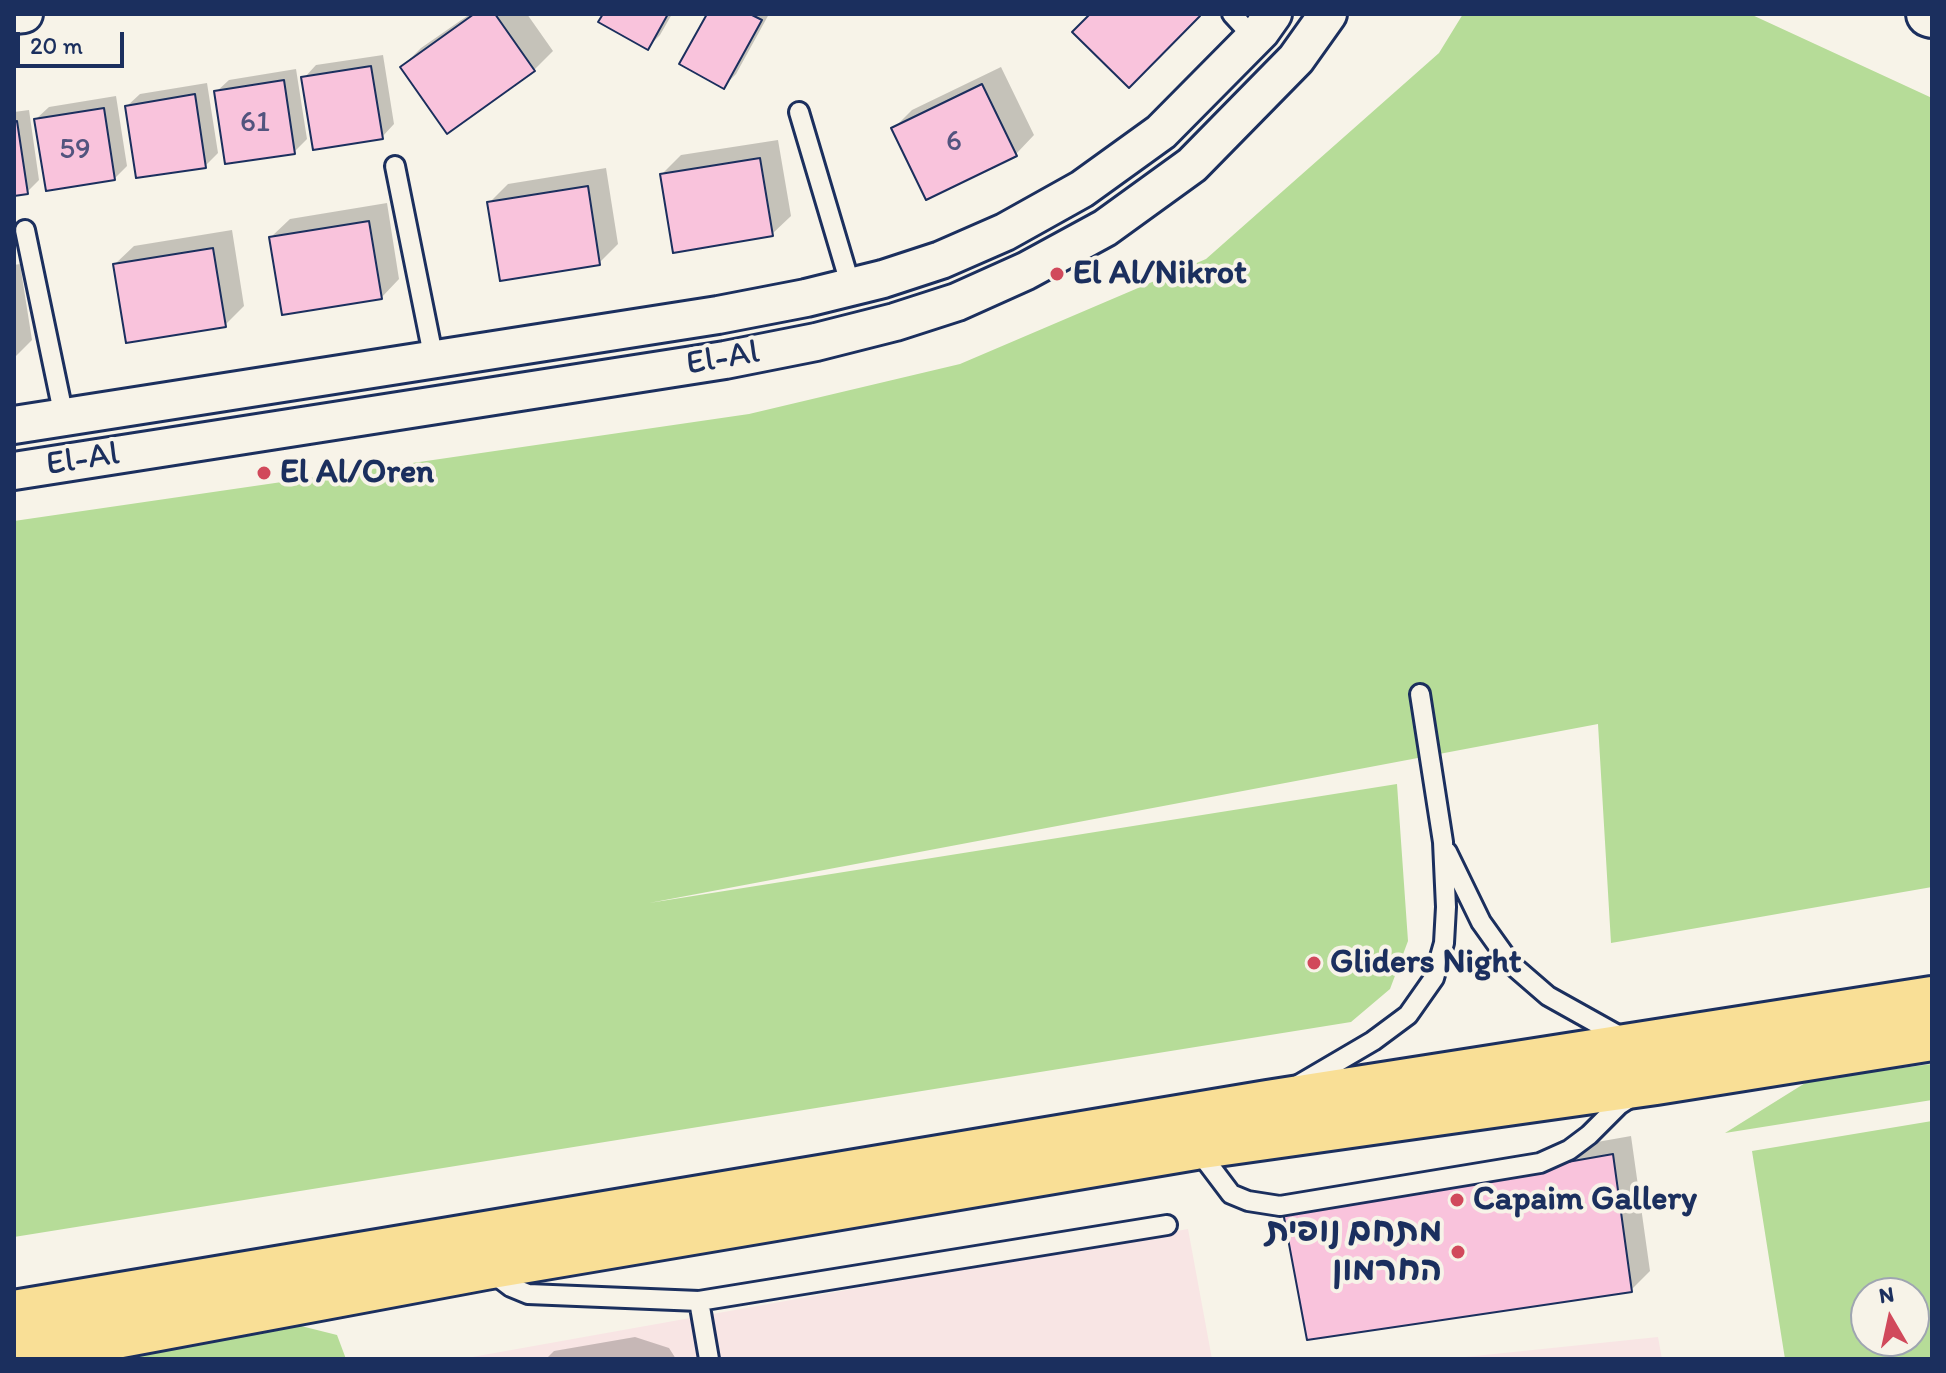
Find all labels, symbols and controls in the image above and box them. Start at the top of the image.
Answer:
scale bar [20,16,128,66]
text: 20 m [30,31,83,60]
house number: 61 [240,105,270,141]
house number: 6 [946,124,962,160]
house number: 59 [59,132,91,168]
place label: El Al/Nikrot [1073,254,1247,294]
marker: El Al/Nikrot [1048,265,1066,283]
street label: El-Al [683,333,763,385]
street label: El-Al [44,434,122,486]
place label: El Al/Oren [280,453,434,493]
marker: El Al/Oren [255,464,273,482]
place label: Gliders Night [1330,943,1522,983]
marker: Gliders Night [1305,954,1323,972]
place label: Capaim Gallery [1473,1180,1697,1220]
marker: Capaim Gallery [1448,1191,1466,1209]
place label: מתחם נופית החרמון [1266,1212,1442,1292]
marker: מתחם נופית החרמון [1449,1243,1467,1261]
north arrow [1850,1277,1930,1357]
text: N [1877,1280,1896,1309]

